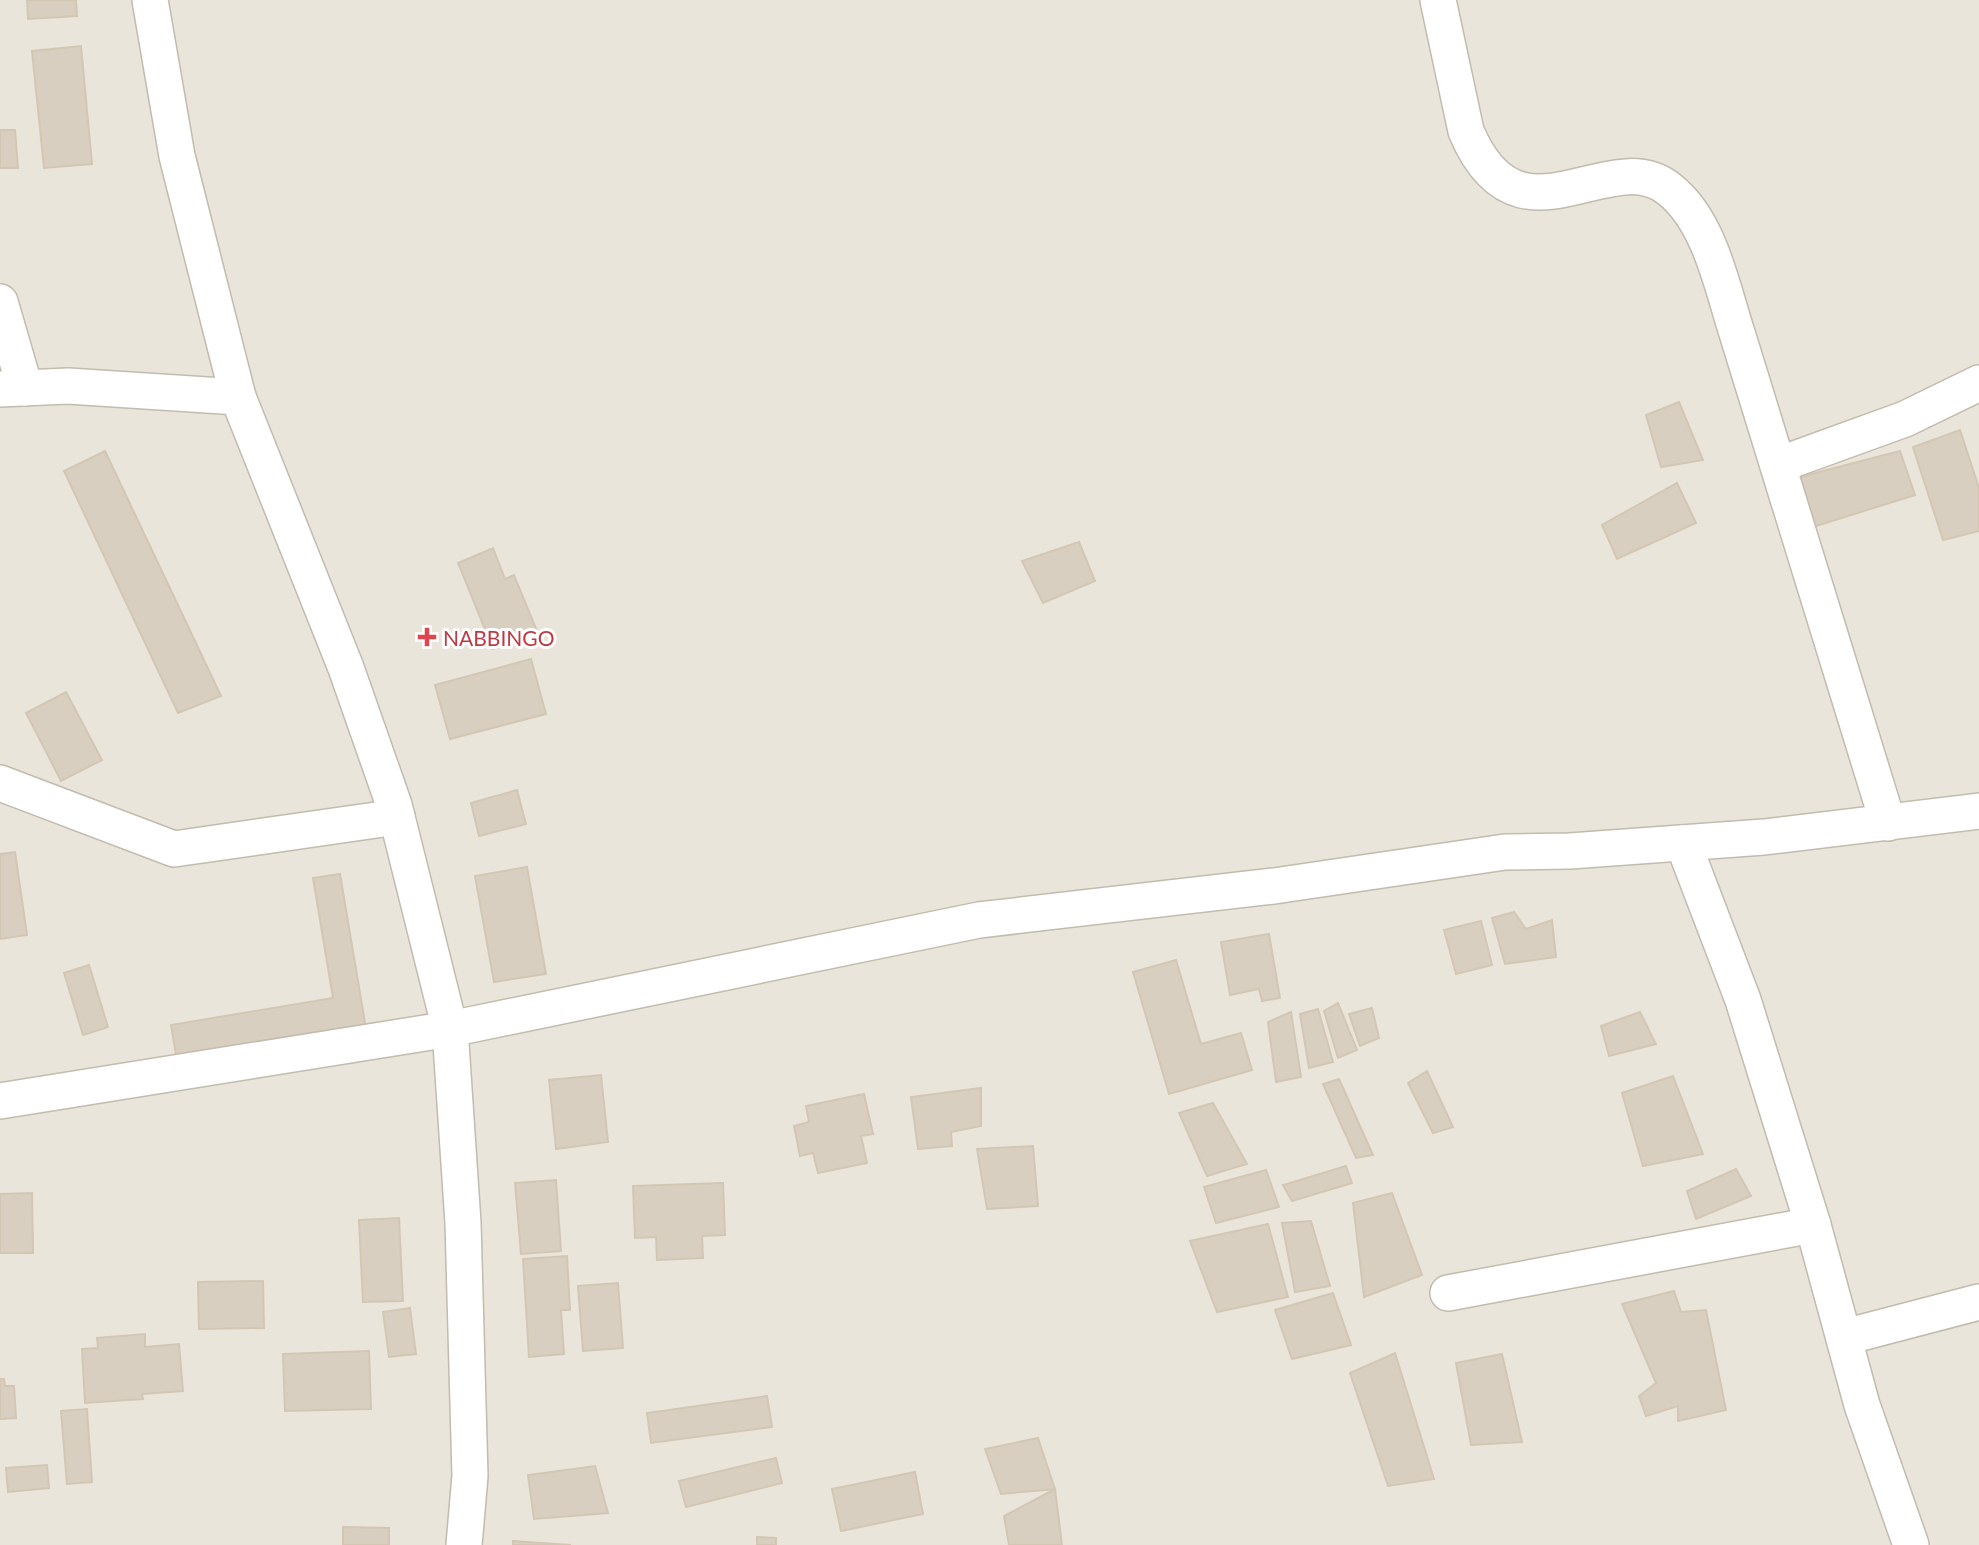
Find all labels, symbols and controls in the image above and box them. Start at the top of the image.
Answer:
place label: NABBINGO [443,625,554,650]
marker: NABBINGO [417,627,437,647]

